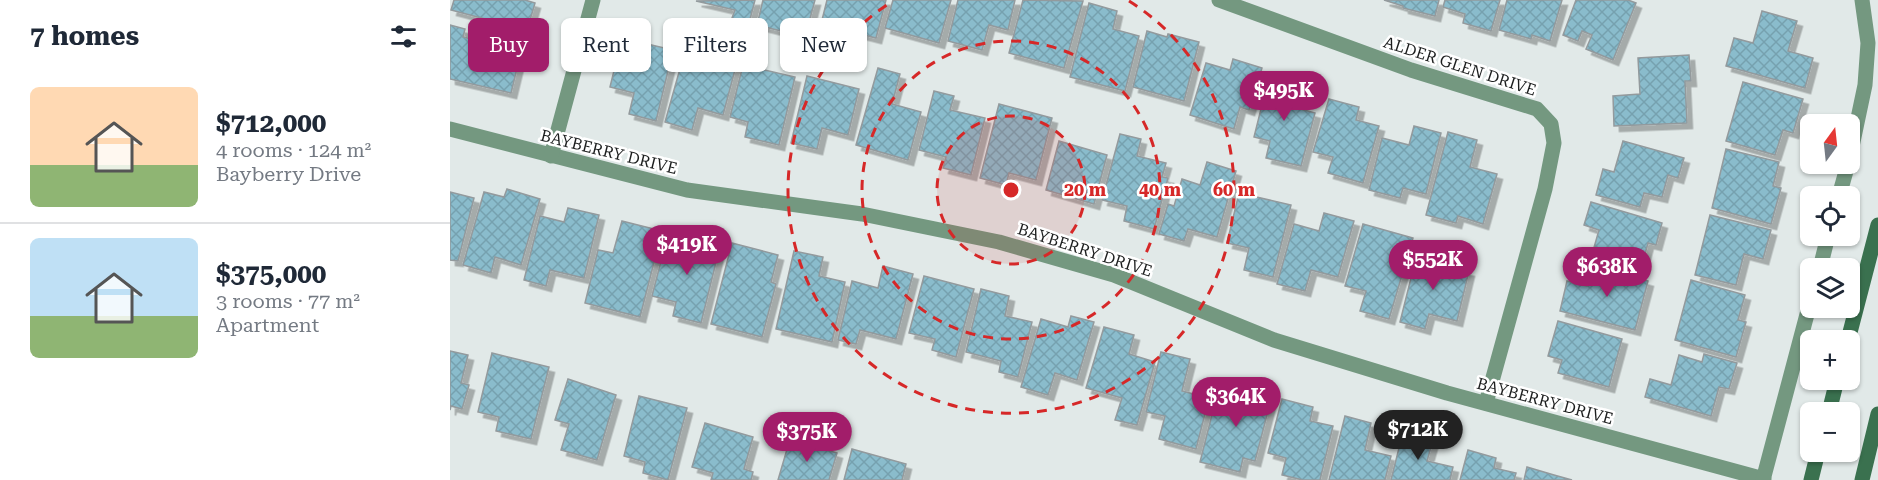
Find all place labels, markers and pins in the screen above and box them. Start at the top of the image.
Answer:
pin: $495K [1242,71,1326,122]
centre of rings [1001,180,1021,200]
pin: $419K [645,225,729,276]
pin: $552K [1391,240,1475,291]
pin: $638K [1565,247,1649,298]
pin: $364K [1194,377,1278,428]
pin: $712K [1376,410,1460,461]
pin: $375K [765,412,849,463]

